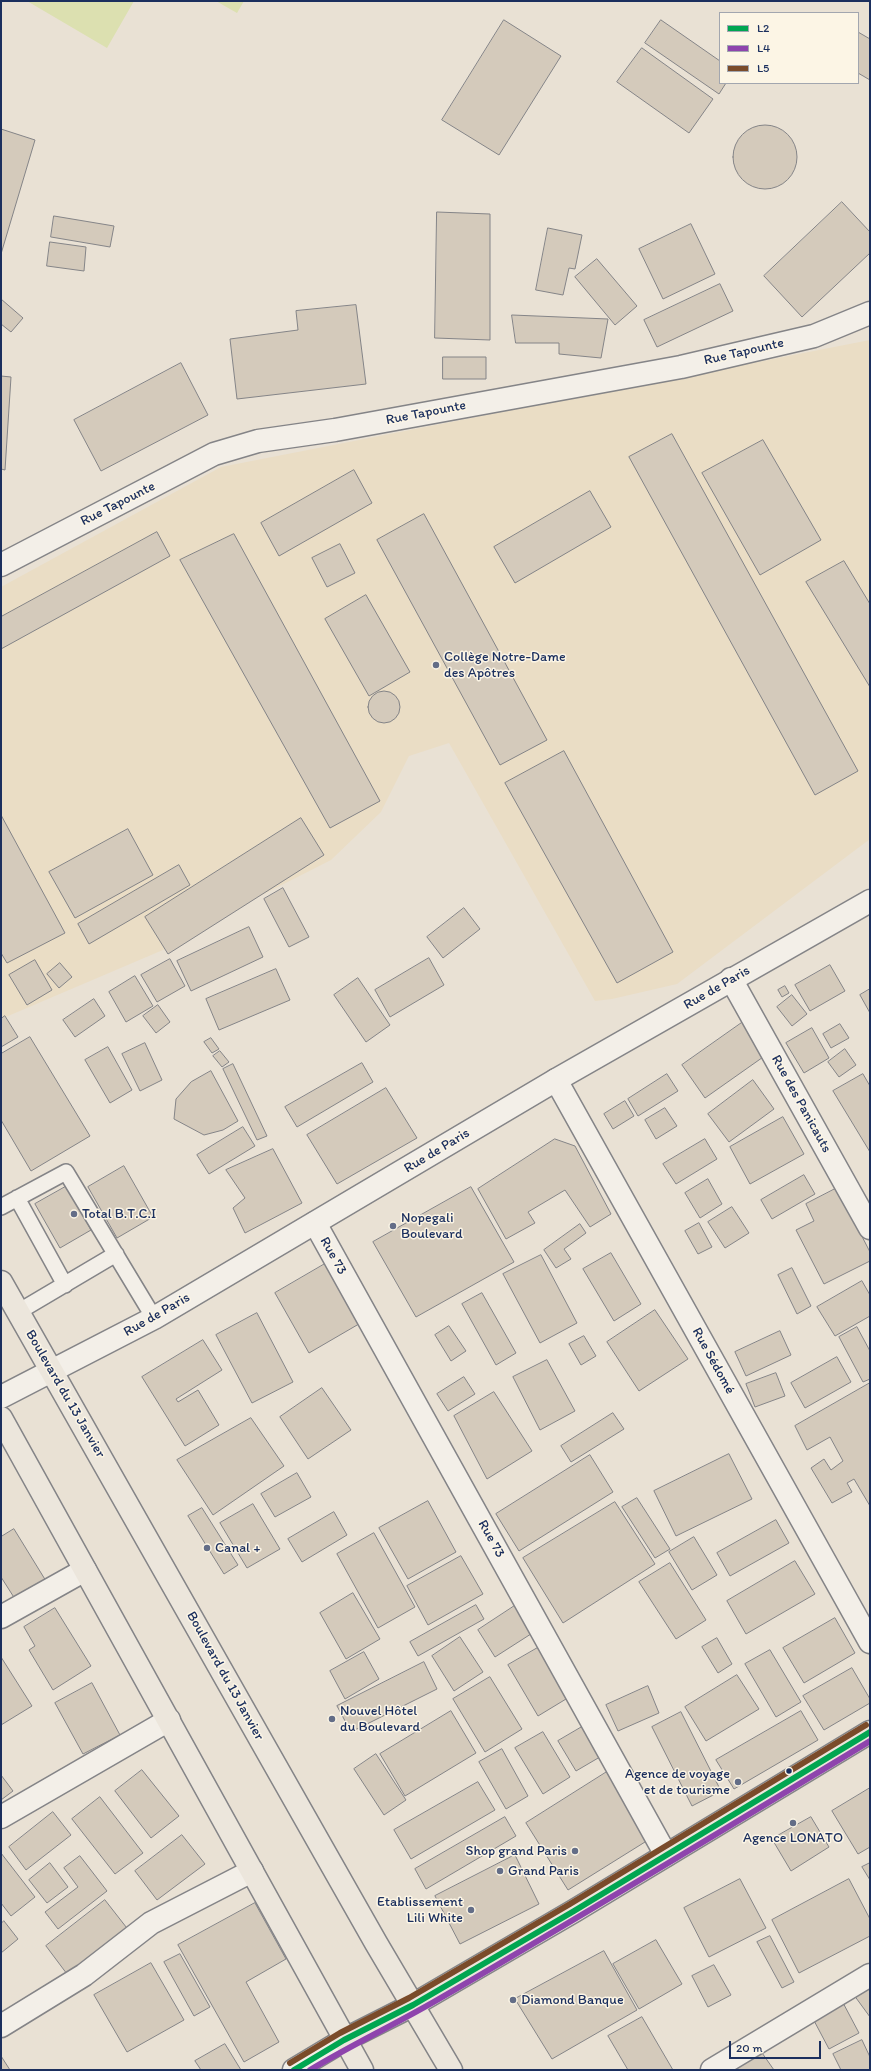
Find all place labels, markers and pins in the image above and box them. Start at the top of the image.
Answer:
place label: Collège Notre-Dame des Apôtres [444,649,566,682]
marker: Collège Notre-Dame des Apôtres [431,660,441,670]
place label: Total B.T.C.I [82,1206,156,1222]
marker: Total B.T.C.I [69,1209,79,1219]
place label: Nopegali Boulevard [401,1210,463,1242]
marker: Nopegali Boulevard [388,1221,398,1231]
place label: Canal + [215,1540,261,1556]
marker: Canal + [202,1543,212,1553]
place label: Nouvel Hôtel du Boulevard [340,1703,420,1736]
marker: Nouvel Hôtel du Boulevard [327,1714,337,1724]
place label: Agence de voyage et de tourisme [625,1766,730,1798]
unlabelled marker [784,1766,794,1776]
marker: Agence de voyage et de tourisme [733,1777,743,1787]
marker: Agence LONATO [788,1818,798,1828]
place label: Agence LONATO [743,1830,843,1846]
place label: Shop grand Paris [466,1843,567,1859]
marker: Shop grand Paris [570,1846,580,1856]
place label: Grand Paris [508,1863,579,1879]
marker: Grand Paris [495,1866,505,1876]
place label: Etablissement Lili White [377,1894,463,1926]
marker: Etablissement Lili White [466,1905,476,1915]
place label: Diamond Banque [521,1992,624,2008]
marker: Diamond Banque [508,1995,518,2005]

